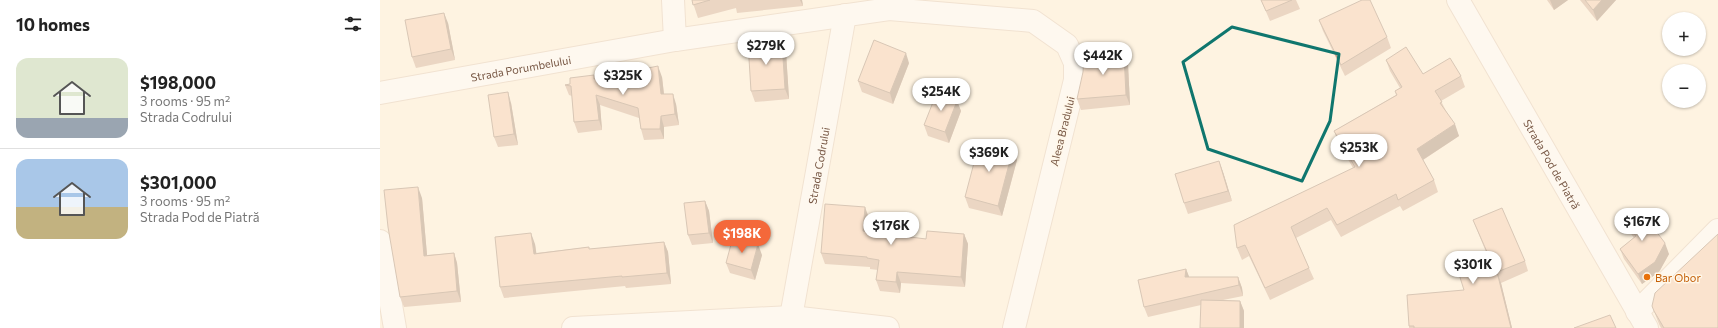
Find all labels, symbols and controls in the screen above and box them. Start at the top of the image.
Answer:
map controls [1662,12,1706,108]
button: + [1662,12,1706,56]
icon: filters [342,13,364,35]
text: 10 homes [16,14,90,35]
pin: $279K [738,32,794,66]
text: $279K [747,37,785,53]
pin: $442K [1075,42,1131,76]
text: $442K [1083,47,1123,63]
street label: Strada Porumbelului [470,52,572,83]
pin: $325K [595,62,651,96]
button: − [1662,64,1706,108]
text: $325K [603,67,643,83]
text: $198,000 [140,72,216,93]
icon: home [48,74,96,122]
pin: $254K [913,78,969,112]
text: $254K [921,83,961,99]
text: 3 rooms · 95 m² [140,93,230,109]
street label: Aleea Bradului [1047,95,1077,167]
text: Strada Codrului [140,109,232,125]
street label: Strada Pod de Piatră [1521,117,1583,211]
street label: Strada Codrului [805,126,831,205]
pin: $253K [1331,134,1387,168]
pin: $369K [961,139,1017,173]
text: $253K [1339,139,1379,155]
text: $369K [969,144,1009,160]
text: $301,000 [140,172,217,193]
icon: home [48,175,96,223]
text: 3 rooms · 95 m² [140,193,230,209]
pin: $167K [1614,208,1670,242]
text: Strada Pod de Piatră [140,209,259,225]
pin: $176K [863,212,919,246]
text: $167K [1623,213,1661,229]
text: $176K [872,217,910,233]
pin: $198K [714,220,770,254]
text: $198K [723,225,761,241]
pin: $301K [1445,251,1501,285]
text: $301K [1454,256,1492,272]
place label: Bar Obor [1655,271,1701,284]
marker: Bar Obor [1642,272,1652,282]

